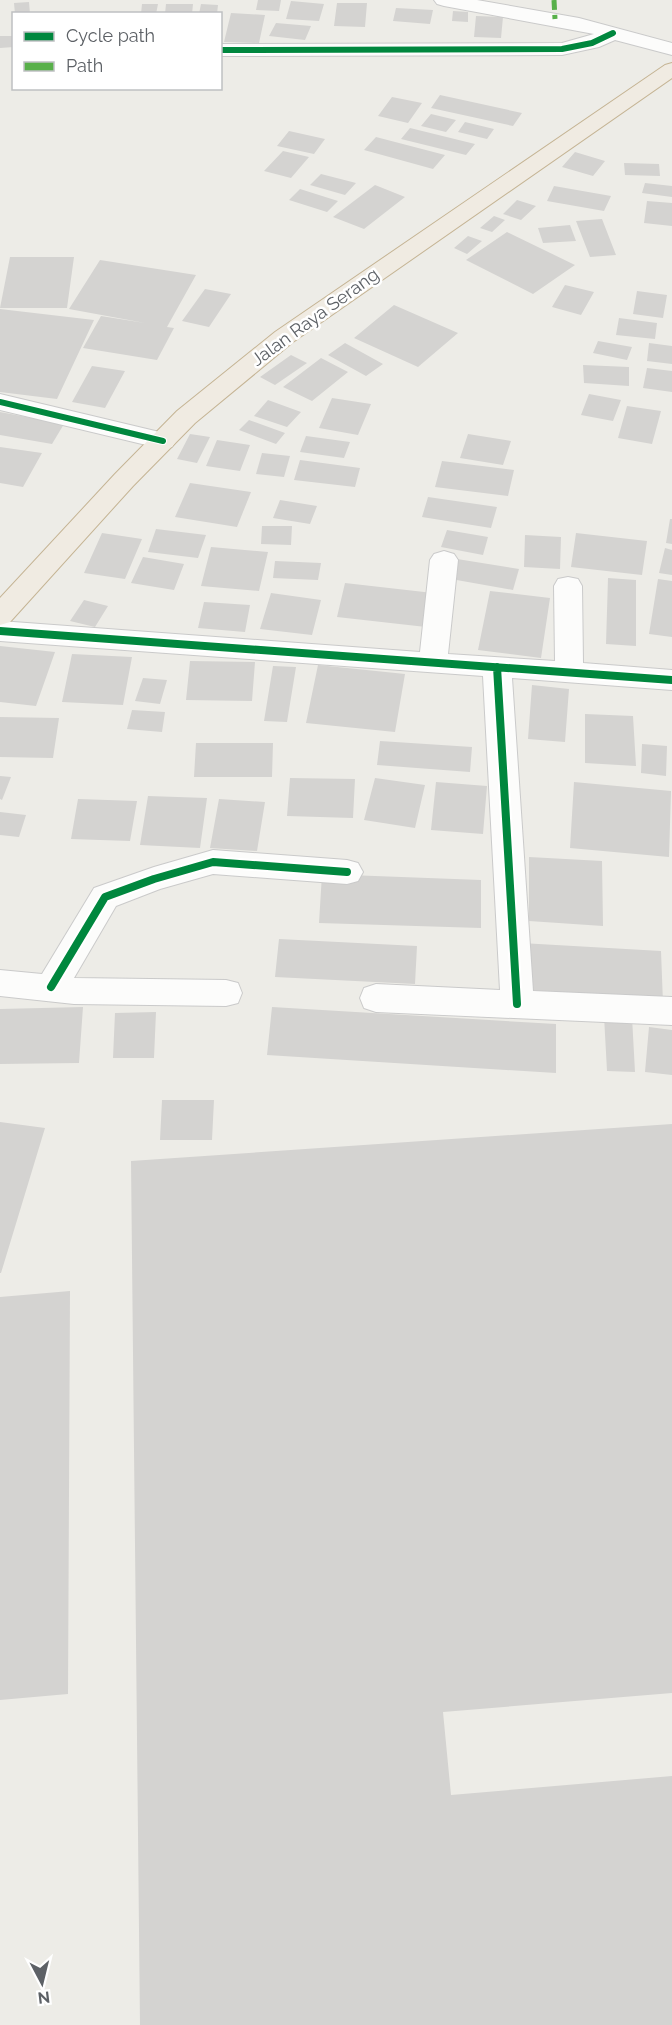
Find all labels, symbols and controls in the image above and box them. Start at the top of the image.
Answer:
legend [12,12,222,90]
text: Cycle path [66,25,155,46]
text: Path [66,55,103,76]
street label: Jalan Raya Serang [247,263,383,370]
north arrow [12,1953,72,2013]
text: N [37,1987,51,2008]

